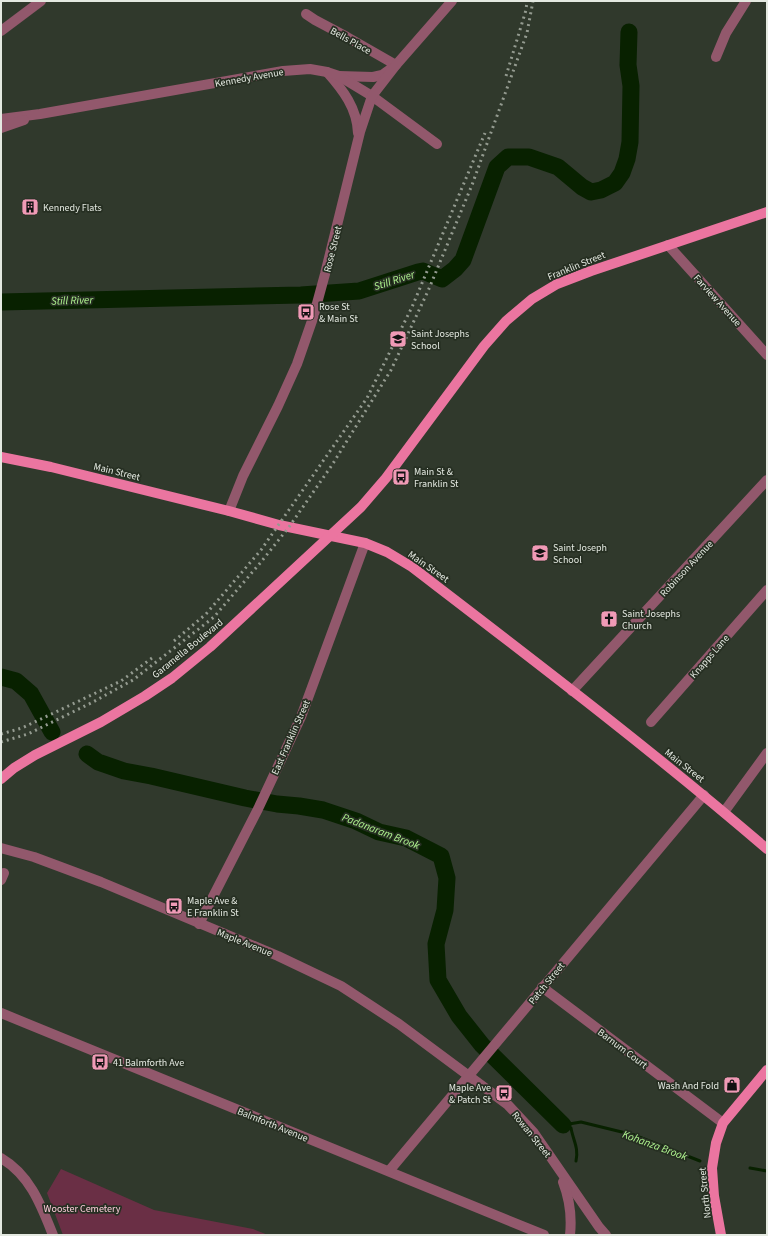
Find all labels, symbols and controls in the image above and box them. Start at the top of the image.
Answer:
street label: Bells Place [328,24,373,58]
street label: Kennedy Avenue [214,65,285,91]
building icon: Kennedy Flats [20,197,40,217]
place label: Kennedy Flats [43,201,102,215]
street label: Rose Street [320,224,346,274]
street label: Franklin Street [545,248,608,284]
water label: Still River [372,266,418,294]
street label: Farview Avenue [690,272,744,330]
water label: Still River [51,292,95,309]
place label: Rose St & Main St [319,300,358,326]
bus stop icon: Rose St & Main St [296,302,316,322]
place label: Saint Josephs School [411,327,469,353]
school or university icon: Saint Josephs School [388,329,408,349]
street label: Main Street [92,459,142,485]
place label: Main St & Franklin St [414,465,459,491]
bus stop icon: Main St & Franklin St [391,467,411,487]
street label: Robinson Avenue [657,537,717,600]
place label: Saint Joseph School [553,541,607,567]
school or university icon: Saint Joseph School [530,543,550,563]
street label: Main Street [405,548,452,586]
place label: Saint Josephs Church [622,607,680,633]
church icon: Saint Josephs Church [599,609,619,629]
street label: Garamella Boulevard [149,616,226,682]
street label: Knapps Lane [687,632,733,682]
street label: East Franklin Street [268,697,314,777]
street label: Main Street [661,746,708,786]
water label: Padanaram Brook [340,810,423,853]
place label: Maple Ave & E Franklin St [187,894,239,920]
bus stop icon: Maple Ave & E Franklin St [164,896,184,916]
street label: Maple Avenue [215,926,274,960]
street label: Patch Street [525,959,568,1008]
street label: Barnum Court [595,1025,651,1073]
bus stop icon: 41 Balmforth Ave [90,1052,110,1072]
place label: 41 Balmforth Ave [113,1056,184,1070]
shop icon: Wash And Fold [722,1075,742,1095]
place label: Wash And Fold [658,1079,719,1093]
place label: Maple Ave & Patch St [449,1081,492,1107]
bus stop icon: Maple Ave & Patch St [494,1083,514,1103]
street label: Balmforth Avenue [235,1104,310,1145]
street label: Rowan Street [508,1109,555,1161]
water label: Kohanza Brook [620,1127,690,1164]
street label: North Street [695,1166,715,1219]
park label: Wooster Cemetery [44,1202,121,1216]

